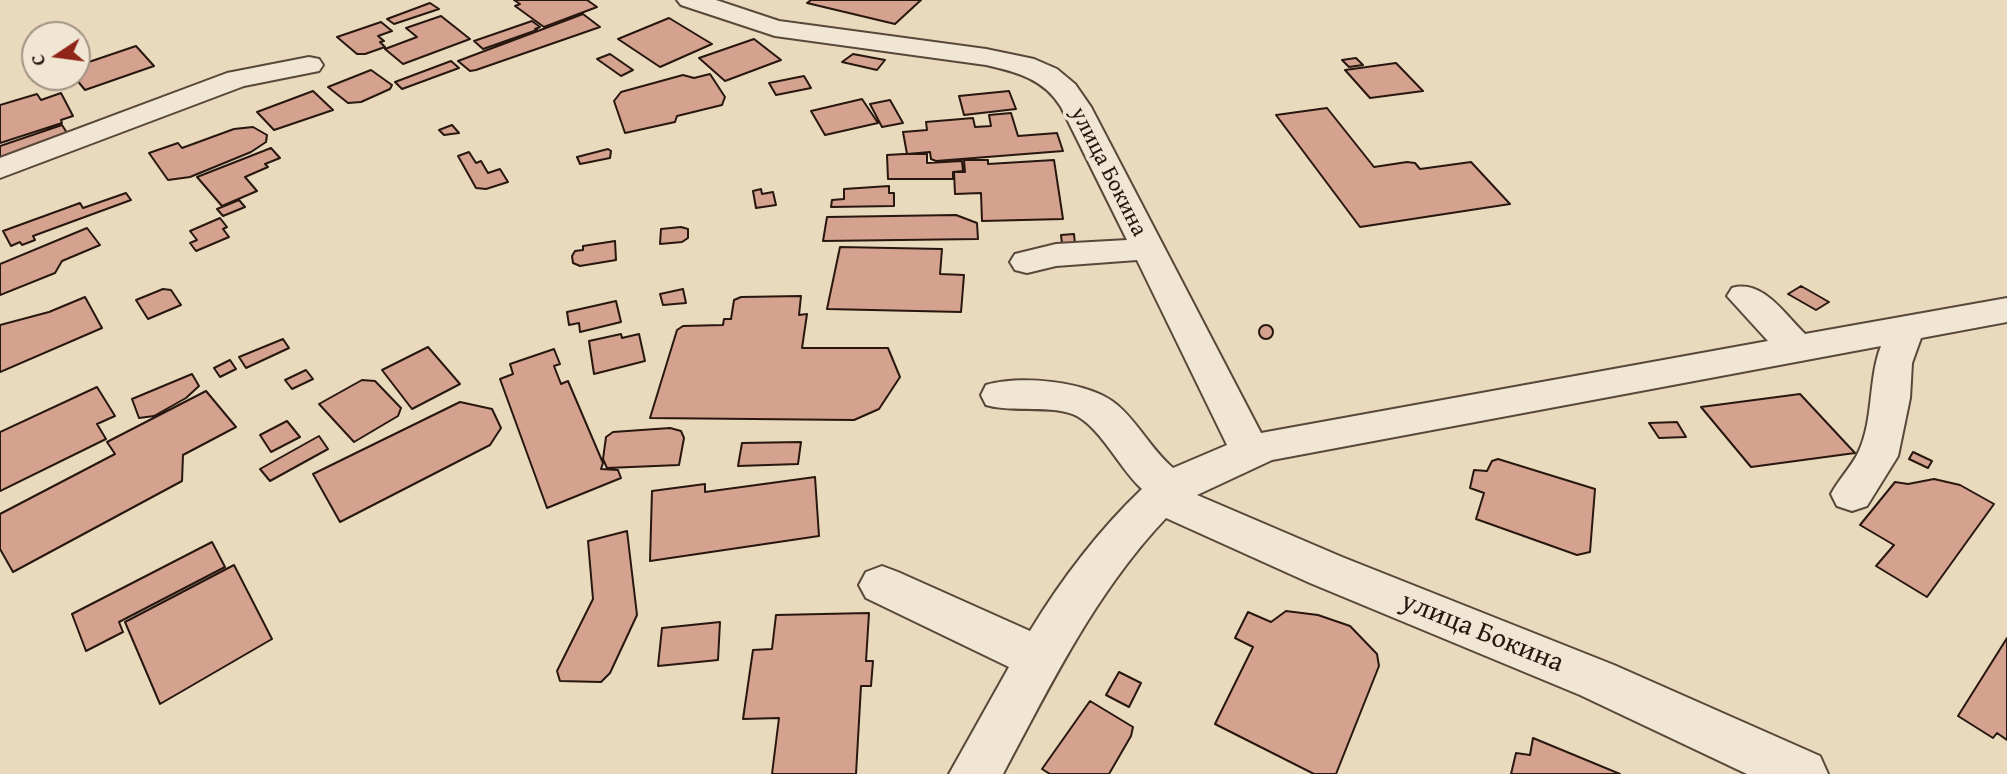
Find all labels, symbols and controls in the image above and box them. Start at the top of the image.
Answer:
north arrow [21,21,91,91]
text: С [23,52,52,69]
street label: улица Бокина [1063,103,1153,241]
street label: улица Бокина [1396,585,1568,681]

